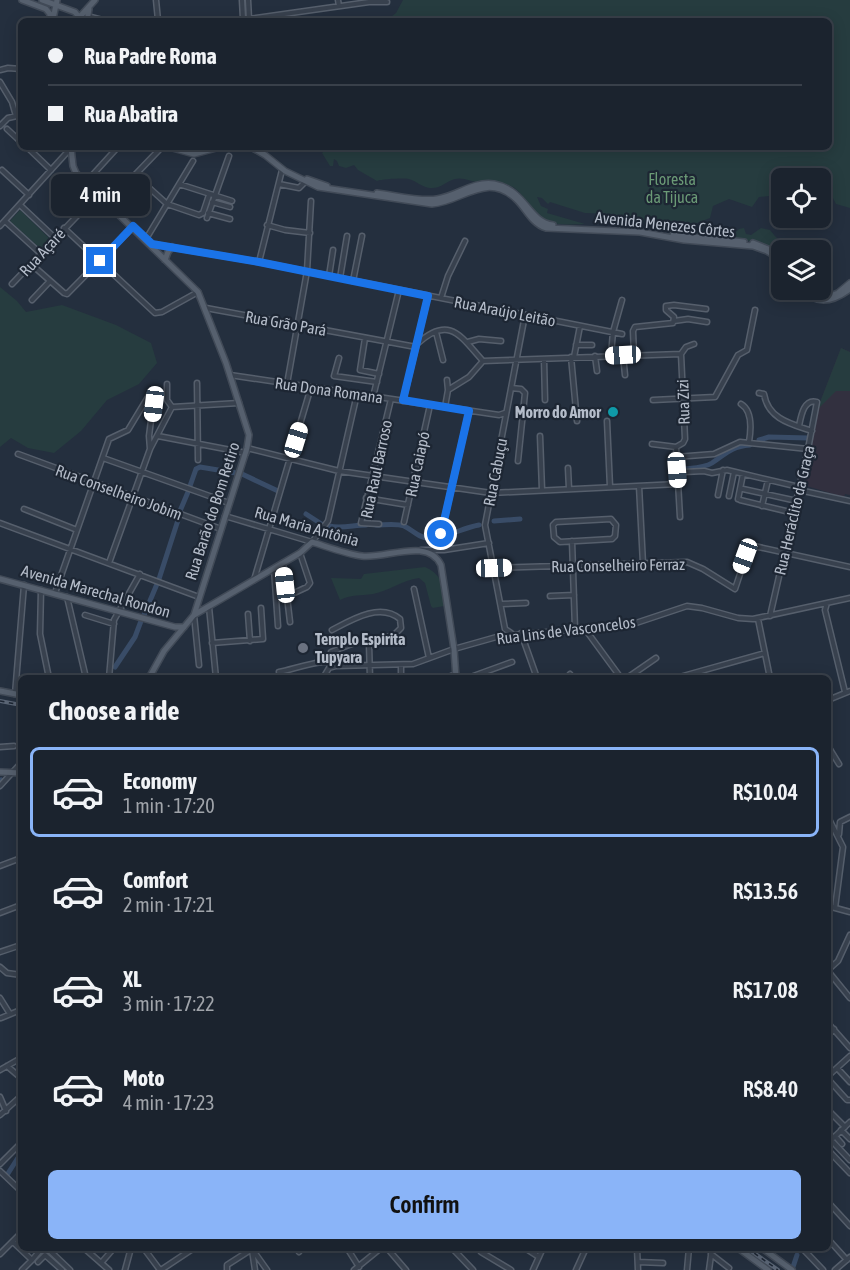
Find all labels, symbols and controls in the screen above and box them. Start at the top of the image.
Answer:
text: Rua Padre Roma [84,43,217,69]
text: Rua Abatira [84,101,178,127]
map controls [771,168,831,300]
button: locate [771,168,831,228]
park label: Floresta da Tijuca [646,170,698,207]
callout: 4 min [51,174,150,216]
text: 4 min [80,183,121,206]
street label: Avenida Menezes Côrtes [594,208,736,240]
street label: Rua Açaré [15,224,69,280]
button: layers [771,240,831,300]
route end [86,247,113,274]
street label: Rua Araújo Leitão [453,292,557,331]
street label: Rua Grão Pará [244,307,328,339]
car [605,345,641,365]
street label: Rua Dona Romana [274,374,384,406]
street label: Rua Zizi [673,379,693,425]
car [143,385,165,423]
place label: Morro do Amor [515,403,601,421]
marker: Morro do Amor [606,405,620,419]
street label: Rua Raul Barroso [357,418,395,520]
car [282,420,310,460]
street label: Rua Caiapó [401,430,434,498]
street label: Rua Cabuçu [480,436,511,508]
street label: Rua Barão do Bom Retiro [181,440,243,582]
street label: Rua Heráclito da Graça [770,443,819,577]
car [667,451,687,489]
street label: Rua Conselheiro Jobim [53,461,185,523]
street label: Rua Maria Antônia [253,502,361,550]
route start [427,520,454,547]
car [730,536,760,576]
street label: Rua Conselheiro Ferraz [551,555,685,575]
car [476,558,512,578]
street label: Avenida Marechal Rondon [20,561,172,621]
car [274,566,296,604]
street label: Rua Lins de Vasconcelos [495,612,637,647]
place label: Templo Espirita Tupyara [315,630,405,666]
marker: Templo Espirita Tupyara [296,641,310,655]
text: Choose a ride [48,695,180,726]
icon: car [51,765,105,819]
text: Economy [123,768,197,794]
text: R$10.04 [732,779,798,805]
text: 1 min · 17:20 [123,794,215,817]
icon: car [51,864,105,918]
text: Comfort [123,867,188,893]
text: R$13.56 [732,878,798,904]
text: 2 min · 17:21 [123,893,215,916]
icon: car [51,963,105,1017]
text: XL [123,966,141,992]
text: R$17.08 [732,977,798,1003]
text: 3 min · 17:22 [123,992,215,1015]
icon: car [51,1062,105,1116]
text: Moto [123,1065,165,1091]
text: R$8.40 [743,1076,798,1102]
text: 4 min · 17:23 [123,1091,215,1114]
button: Confirm [48,1170,801,1239]

